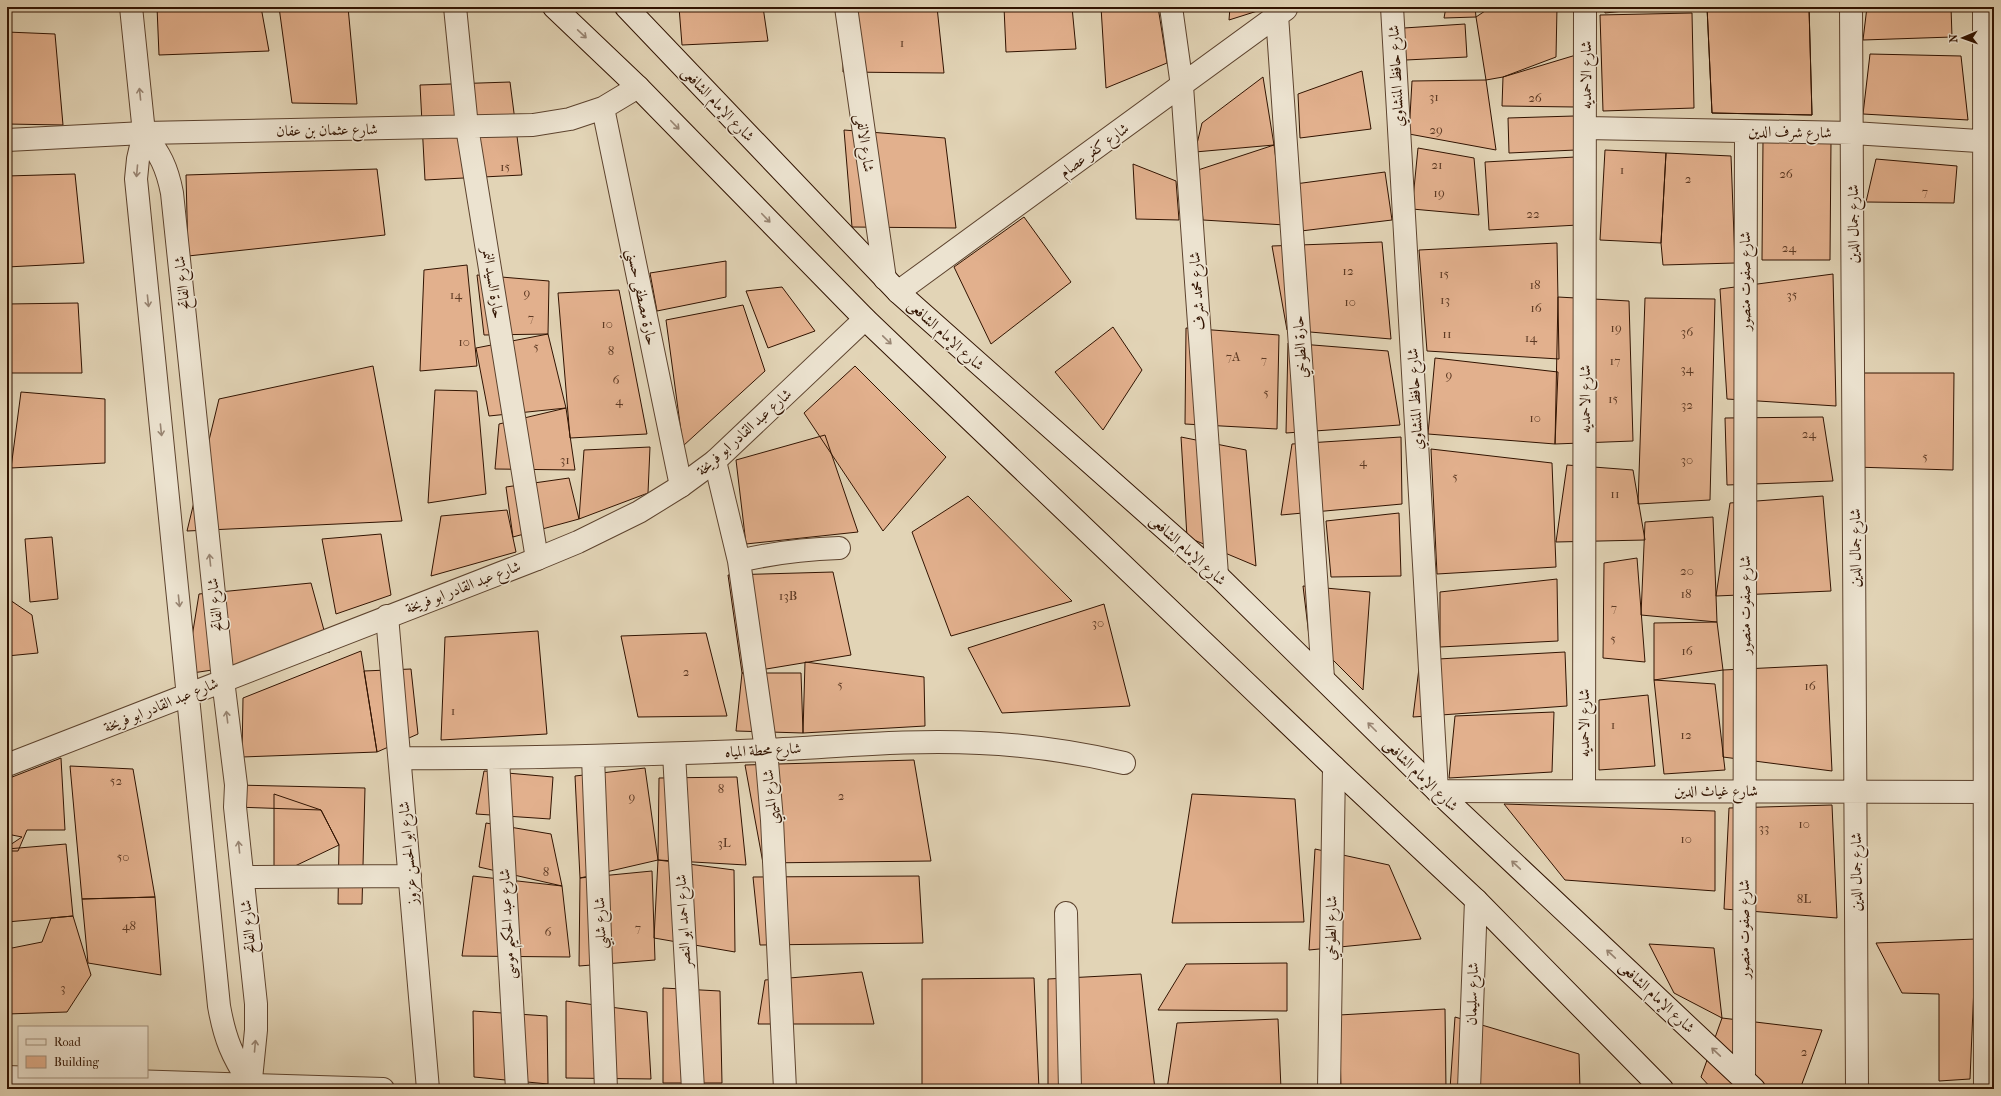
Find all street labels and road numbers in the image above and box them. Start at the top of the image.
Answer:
street label: شارع حافظ المنشاوي [1384,24,1412,128]
street label: شارع الاحمديه [1577,41,1599,109]
street label: شارع الإمام الشافعى [675,63,758,148]
street label: شارع الالفى [848,113,878,174]
street label: شارع كفر عصام [1056,119,1135,184]
street label: شارع عثمان بن عفان [276,120,378,144]
street label: شارع شرف الدين [1748,122,1832,146]
street label: شارع جمال الدين [1844,184,1866,264]
street label: شارع صفوت منصور [1736,231,1758,333]
street label: حارة السيد النمر [477,244,507,320]
street label: حارة مصطفى حسني [618,247,661,348]
street label: شارع محمد شرف [1185,251,1213,331]
street label: شارع الفاتح [170,255,199,311]
street label: شارع الإمام الشافعى [901,296,988,377]
street label: حارة الطوخي [1289,315,1314,379]
street label: شارع حافظ المنشاوي [1403,347,1431,451]
street label: شارع الاحمديه [1576,365,1598,433]
street label: شارع عبد القادر ابو فريخة [693,385,798,482]
street label: شارع جمال الدين [1846,508,1868,588]
street label: شارع الإمام الشافعى [1143,511,1230,592]
street label: شارع صفوت منصور [1736,555,1758,657]
street label: شارع عبد القادر ابو فريخة [403,557,525,621]
street label: شارع الفاتح [203,577,232,633]
street label: شارع عبد القادر ابو فريخة [101,674,222,740]
street label: شارع الاحمديه [1575,689,1597,757]
street label: شارع الإمام الشافعى [1377,735,1462,818]
street label: شارع محطة المياه [724,739,802,765]
street label: شارع الميهي [759,768,786,825]
street label: شارع غياث الدين [1674,782,1758,804]
street label: شارع ابو الحسن عزوز [395,800,426,907]
street label: شارع جمال الدين [1847,832,1869,912]
street label: شارع عبد الحكيم موسى [495,868,525,980]
street label: شارع احمد ابو النصر [672,874,699,970]
street label: شارع صفوت منصور [1735,879,1757,981]
street label: شارع الطوخي [1321,895,1345,961]
street label: شارع شلبي [590,897,615,949]
street label: شارع الفاتح [236,899,265,955]
street label: شارع الإمام الشافعى [1613,957,1699,1040]
street label: شارع سليمان [1462,962,1486,1026]

